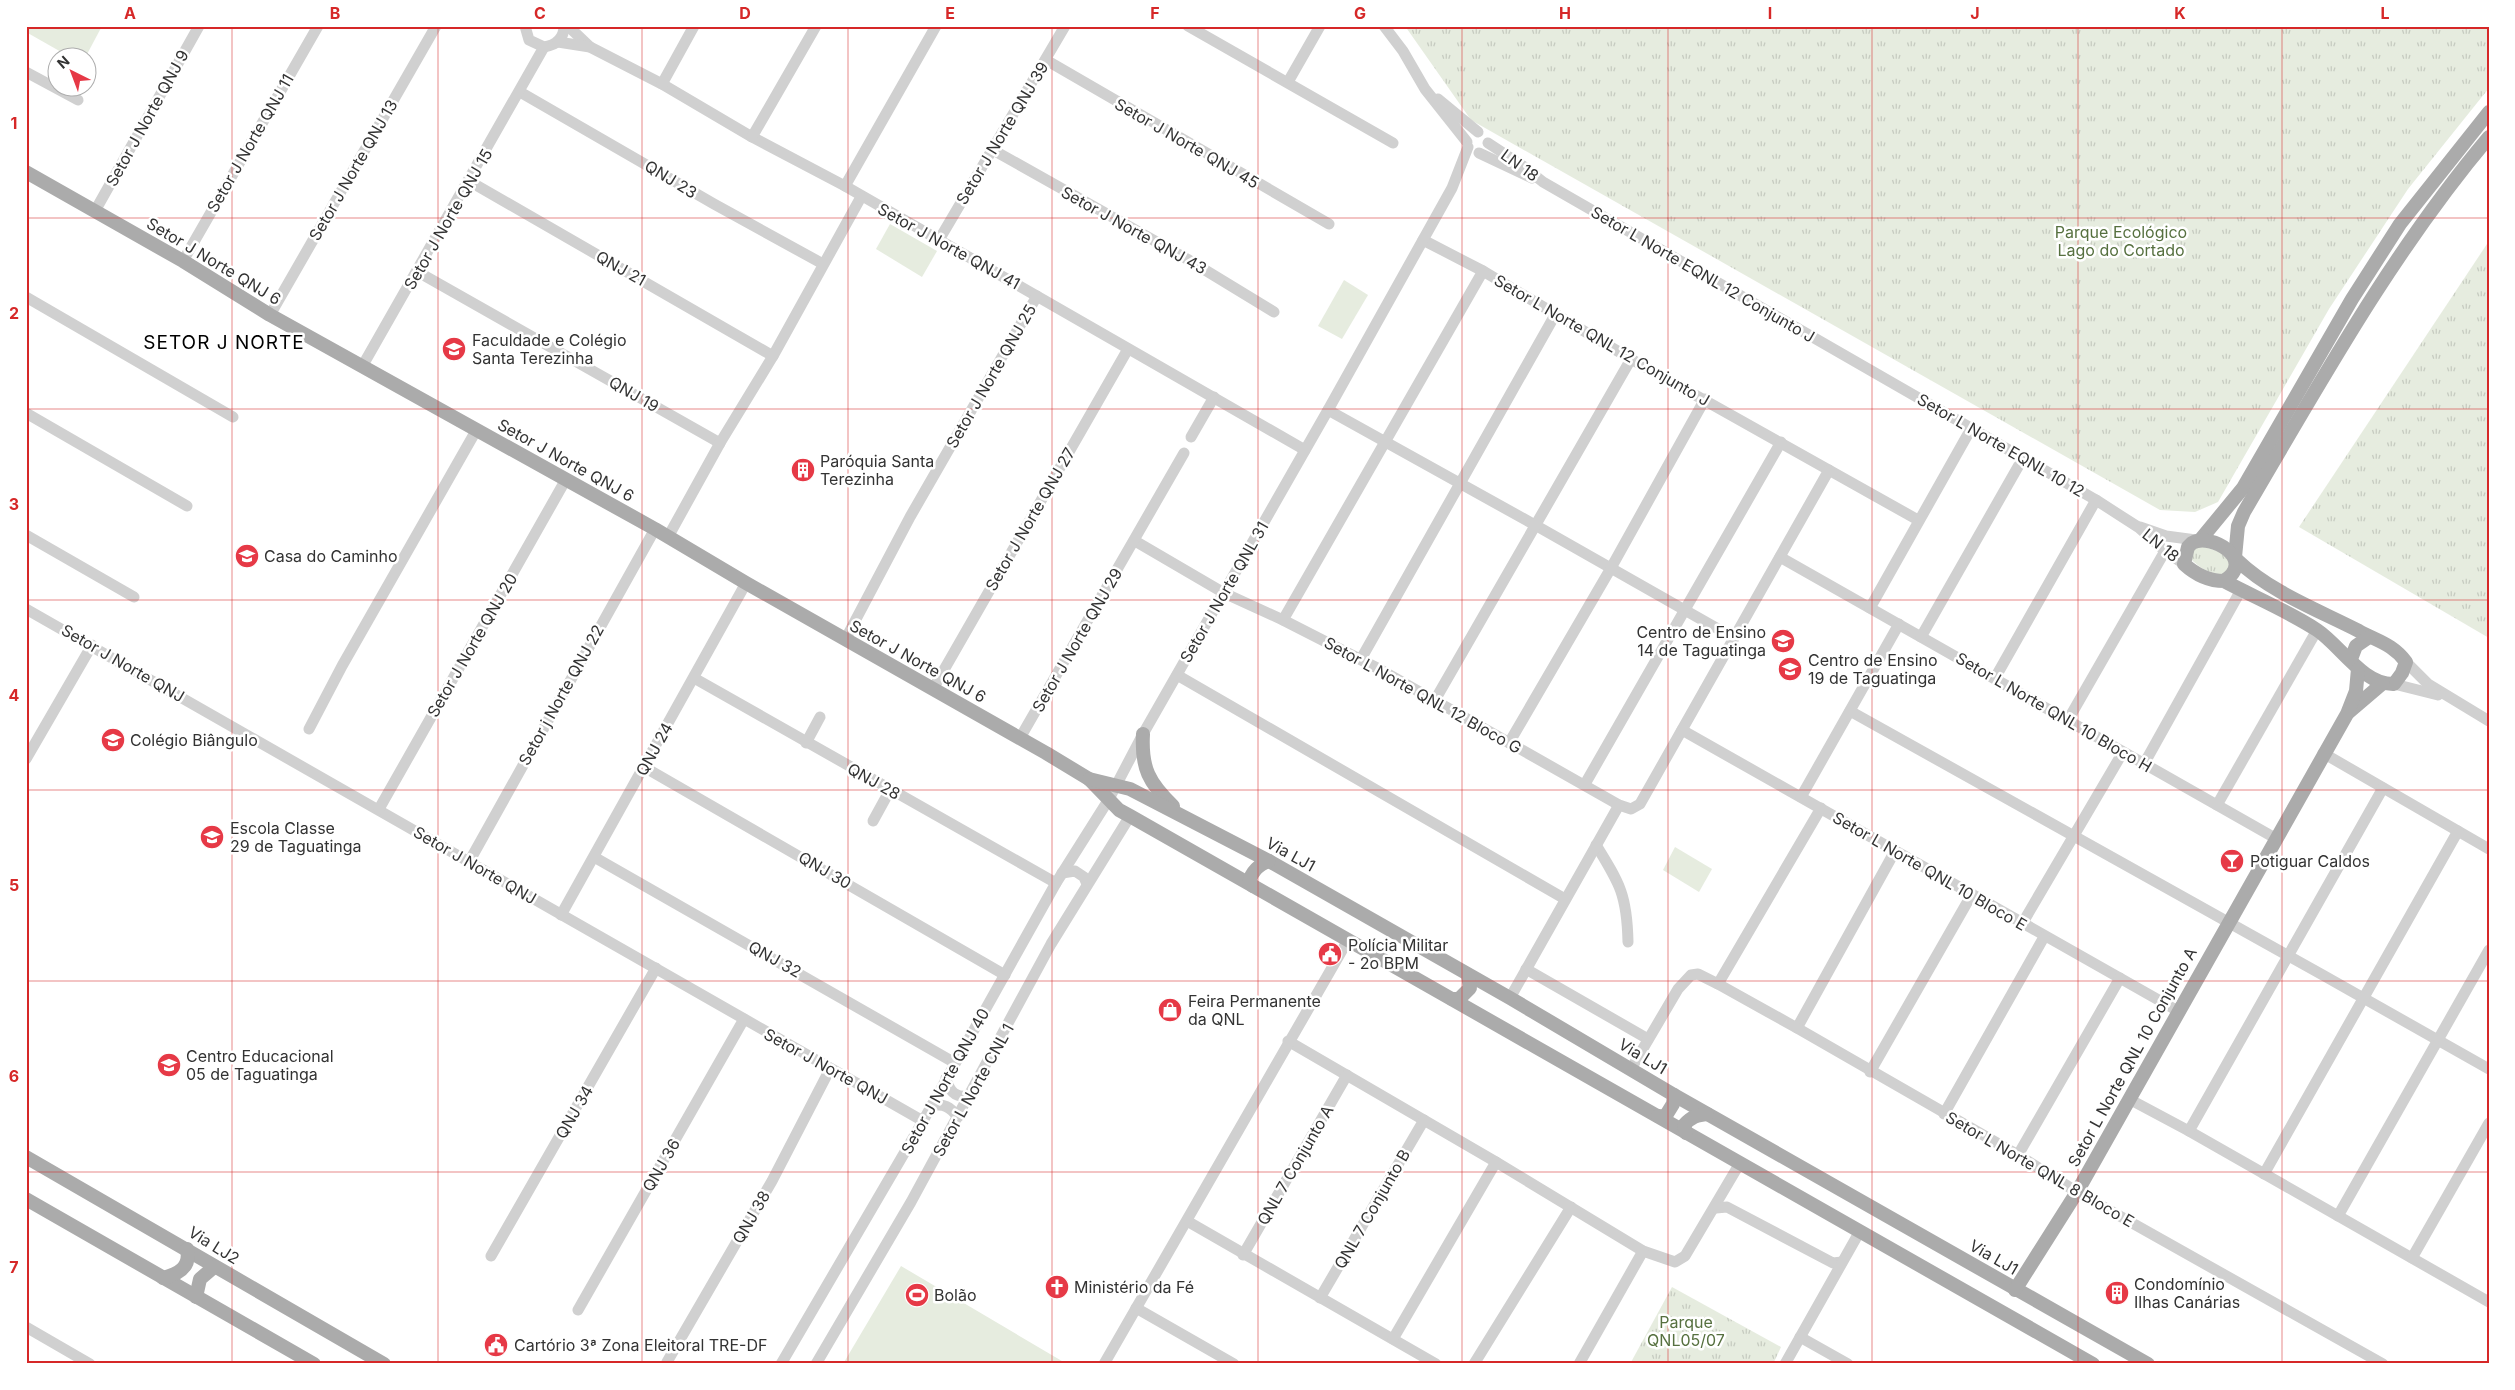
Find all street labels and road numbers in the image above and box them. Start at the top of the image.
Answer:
street label: Setor J Norte QNJ 9 [101,46,193,190]
street label: Setor J Norte QNJ 39 [951,58,1053,208]
street label: Setor J Norte QNJ 11 [202,70,298,216]
street label: Setor J Norte QNJ 45 [1111,94,1263,192]
street label: Setor J Norte QNJ 13 [304,96,402,244]
street label: Setor J Norte QNJ 15 [399,145,497,293]
street label: LN 18 [1497,145,1543,185]
street label: QNJ 23 [641,156,701,202]
street label: Setor J Norte QNJ 43 [1058,182,1210,278]
street label: Setor J Norte QNJ 41 [874,199,1024,293]
street label: Setor L Norte EQNL 12 Conjunto J [1587,202,1819,346]
street label: Setor J Norte QNJ 6 [143,213,285,309]
street label: QNJ 21 [592,246,650,290]
street label: Setor L Norte QNL 12 Conjunto J [1491,270,1713,410]
street label: Setor J Norte QNJ 25 [942,301,1040,451]
street label: QNJ 19 [605,372,663,416]
street label: Setor L Norte EQNL 10 12 [1914,389,2088,501]
street label: Setor J Norte QNJ 6 [494,414,638,506]
street label: Setor J Norte QNJ 27 [981,444,1079,594]
street label: Setor J Norte QNL 31 [1175,518,1273,666]
street label: LN 18 [2138,524,2184,566]
street label: Setor J Norte QNJ 29 [1028,564,1126,716]
street label: Setor J Norte QNJ 20 [423,569,521,721]
street label: Setor J Norte QNJ 6 [846,615,990,707]
street label: Setor J Norte QNJ [58,620,188,706]
street label: Setor j Norte QNJ 22 [514,621,608,769]
street label: Setor L Norte QNL 12 Bloco G [1321,632,1525,758]
street label: Setor L Norte QNL 10 Bloco H [1952,648,2156,776]
street label: QNJ 24 [631,719,677,779]
street label: QNJ 28 [844,758,904,804]
street label: Setor L Norte QNL 10 Bloco E [1829,807,2031,935]
street label: Setor J Norte QNJ [410,822,540,908]
street label: Via LJ1 [1263,832,1319,876]
street label: QNJ 30 [795,847,855,893]
street label: QNJ 32 [745,936,805,982]
street label: Setor L Norte QNL 10 Conjunto A [2063,944,2201,1170]
street label: Setor J Norte QNJ 40 [897,1005,993,1157]
street label: Setor L Norte CNL 1 [928,1020,1018,1160]
street label: Setor J Norte QNJ [761,1024,891,1108]
street label: Via LJ1 [1615,1034,1671,1078]
street label: QNJ 34 [551,1082,597,1142]
street label: QNL 7 Conjunto A [1253,1101,1337,1229]
street label: Setor L Norte QNL 8 Bloco E [1942,1107,2138,1231]
street label: QNJ 36 [638,1135,684,1195]
street label: QNL 7 Conjunto B [1330,1146,1414,1272]
street label: QNJ 38 [728,1187,774,1247]
street label: Via LJ2 [185,1222,243,1268]
street label: Via LJ1 [1966,1235,2022,1279]

